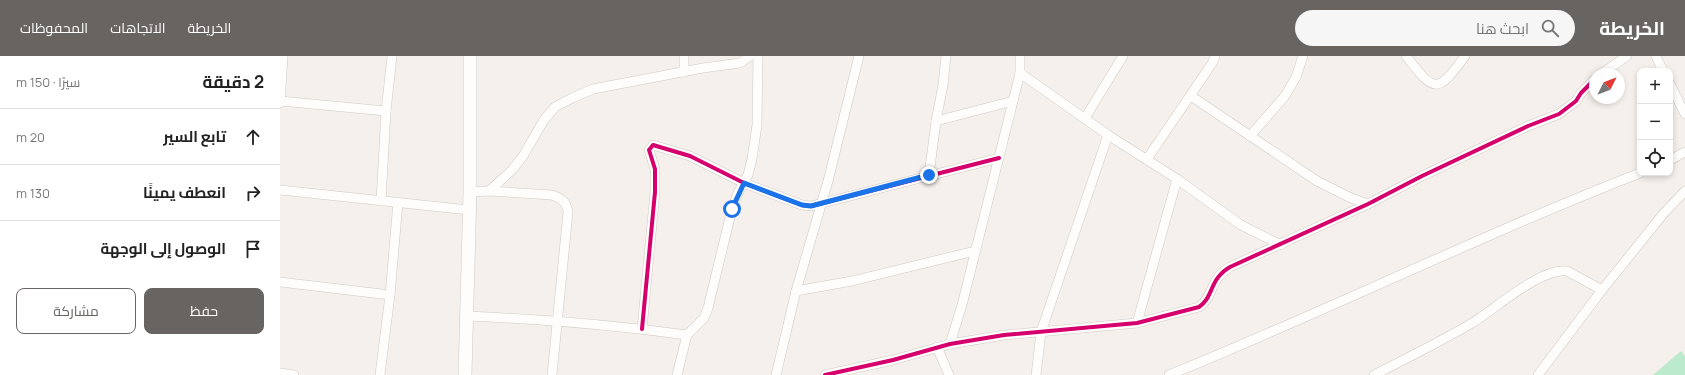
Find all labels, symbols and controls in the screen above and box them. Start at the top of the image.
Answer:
search box [1295,10,1575,46]
text: الخريطة [1599,15,1665,41]
icon: search [1539,17,1561,39]
text: المحفوظات [20,18,88,37]
text: الاتجاهات [110,18,166,37]
text: الخريطة [188,18,231,37]
text: ابحث هنا [1476,18,1529,39]
north arrow [1589,68,1625,104]
map controls [1637,68,1673,176]
button: + [1637,68,1673,104]
text: 2 دقيقة [202,70,264,93]
text: سيرًا · 150 m [16,73,80,91]
button: − [1637,104,1673,140]
text: تابع السير [163,126,226,147]
icon: ahead [242,126,264,148]
text: 20 m [16,128,45,146]
button: locate [1637,140,1673,176]
route end [920,166,938,184]
text: انعطف يمينًا [143,182,226,203]
icon: right [242,182,264,204]
text: 130 m [16,184,50,202]
route start [723,200,741,218]
text: الوصول إلى الوجهة [100,238,226,259]
icon: arrive [242,238,264,260]
button: مشاركة [16,288,136,334]
button: حفظ [144,288,264,334]

